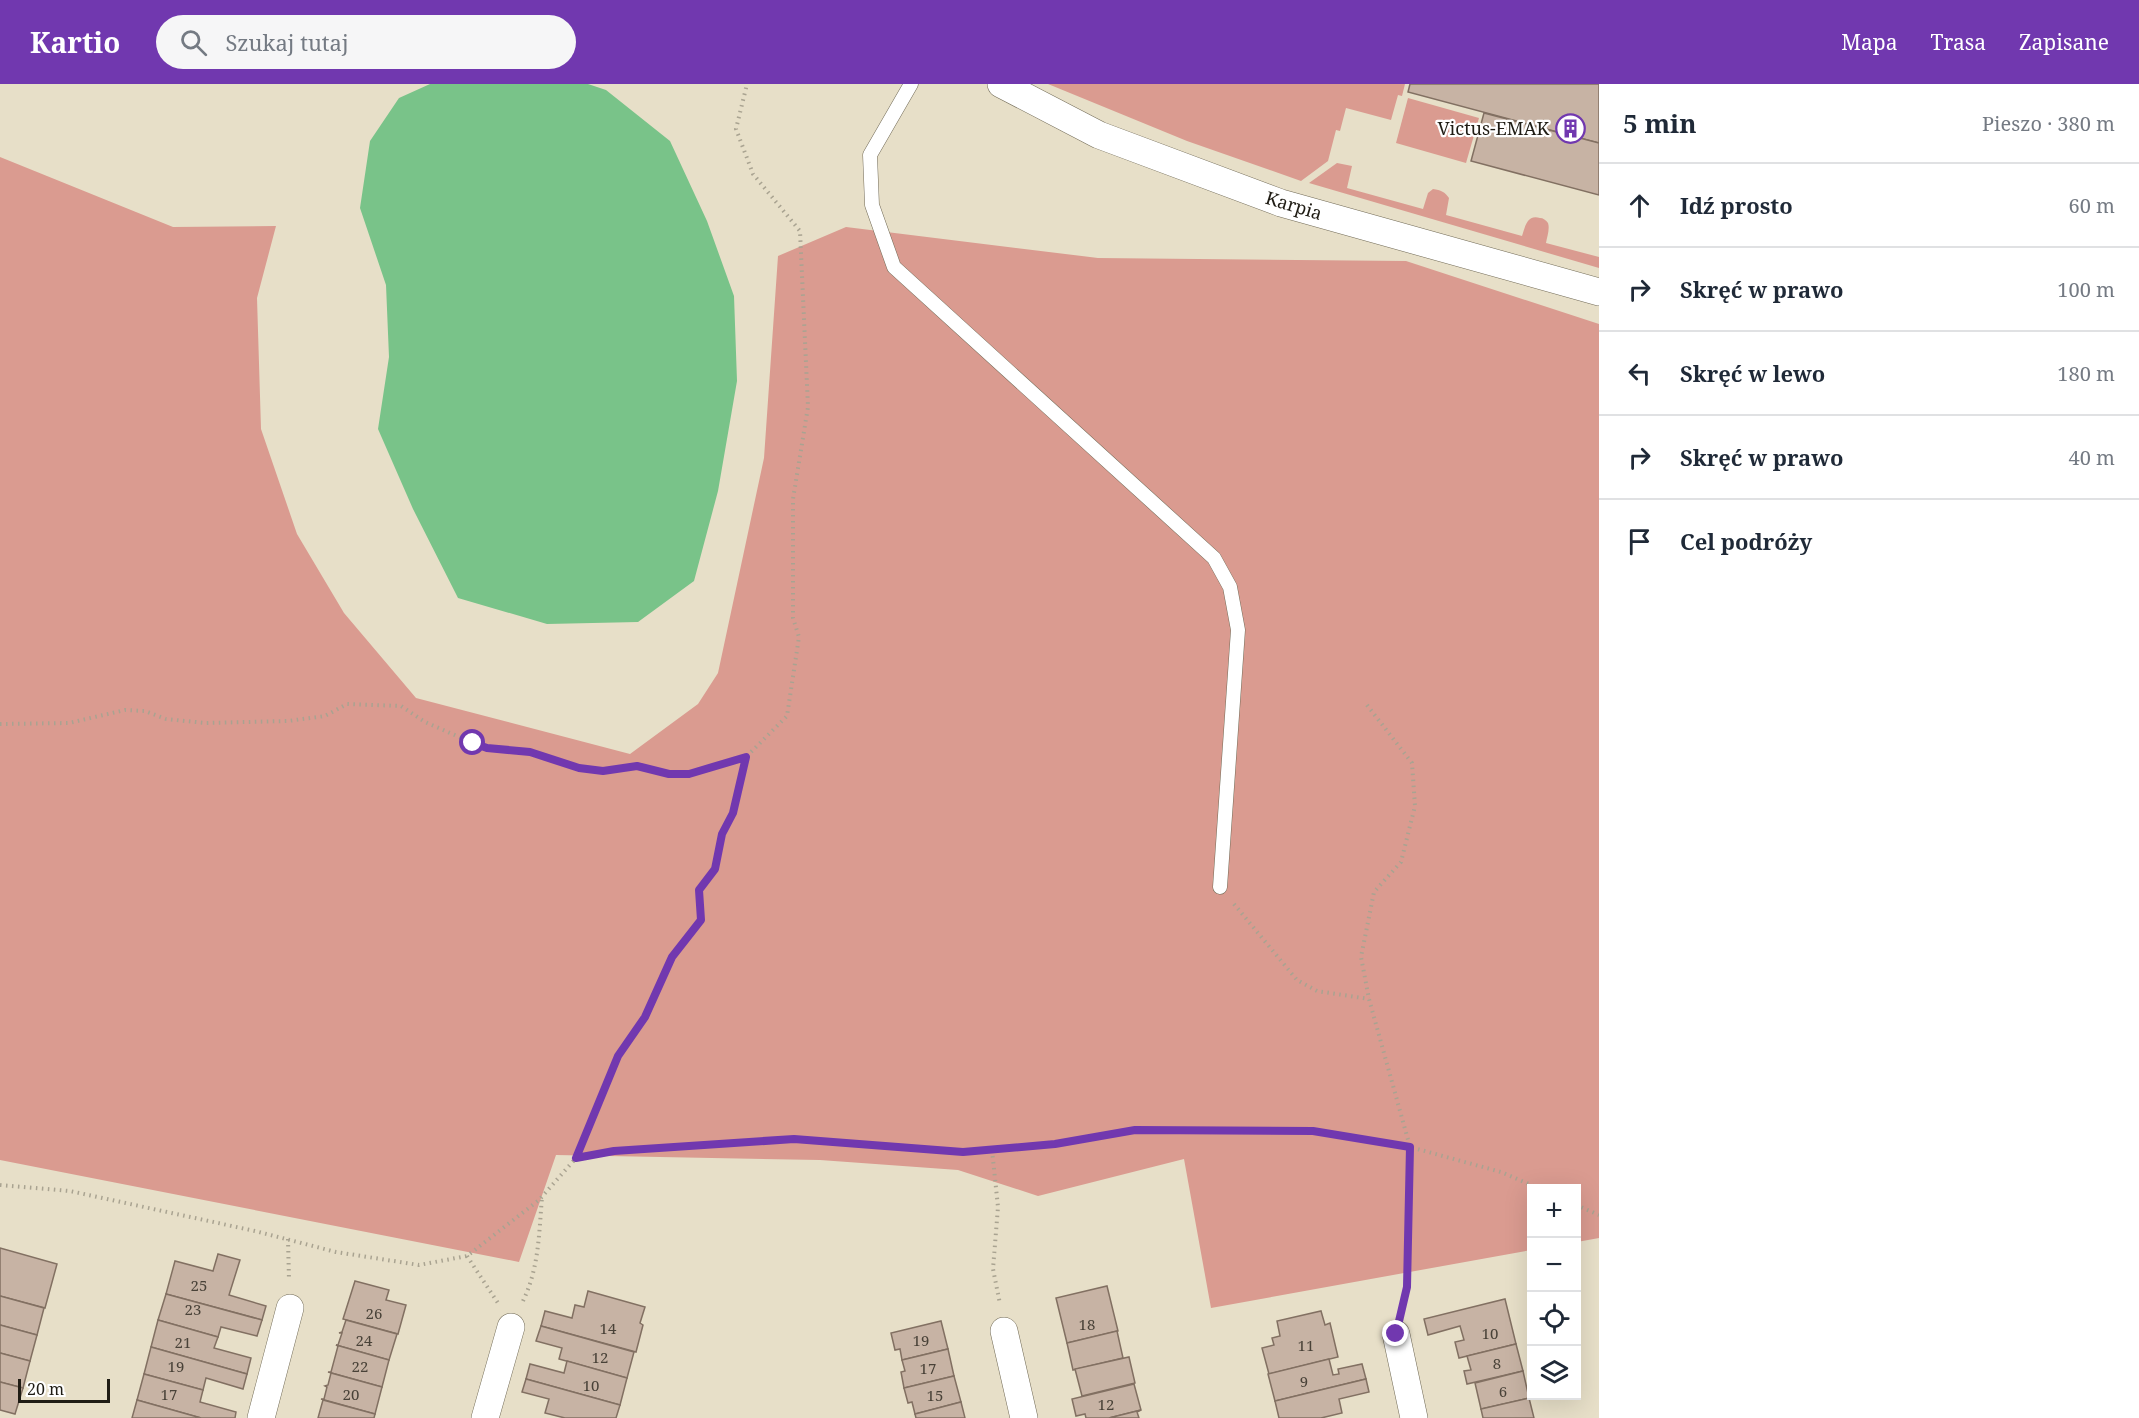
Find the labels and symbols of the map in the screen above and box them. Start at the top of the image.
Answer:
building icon: Victus-EMAK [1554,112,1586,144]
place label: Victus-EMAK [1437,116,1549,140]
street label: Karpia [1263,185,1325,225]
route start [459,729,485,755]
house number: 25 [191,1275,207,1295]
house number: 23 [185,1299,201,1319]
house number: 26 [366,1303,382,1323]
house number: 18 [1079,1314,1095,1334]
house number: 14 [600,1318,617,1338]
route end [1382,1320,1408,1346]
house number: 10 [1482,1323,1498,1343]
house number: 24 [356,1330,373,1350]
house number: 19 [913,1330,929,1350]
house number: 21 [175,1332,191,1352]
house number: 11 [1298,1335,1314,1355]
house number: 12 [592,1347,608,1367]
house number: 8 [1493,1353,1501,1373]
house number: 19 [168,1356,184,1376]
house number: 22 [352,1356,368,1376]
house number: 17 [920,1358,936,1378]
house number: 9 [1300,1371,1308,1391]
house number: 10 [583,1375,599,1395]
scale bar [18,1376,110,1404]
house number: 6 [1499,1381,1507,1401]
house number: 17 [161,1384,177,1404]
house number: 20 [343,1384,359,1404]
house number: 15 [927,1385,943,1405]
house number: 12 [1098,1394,1114,1414]

